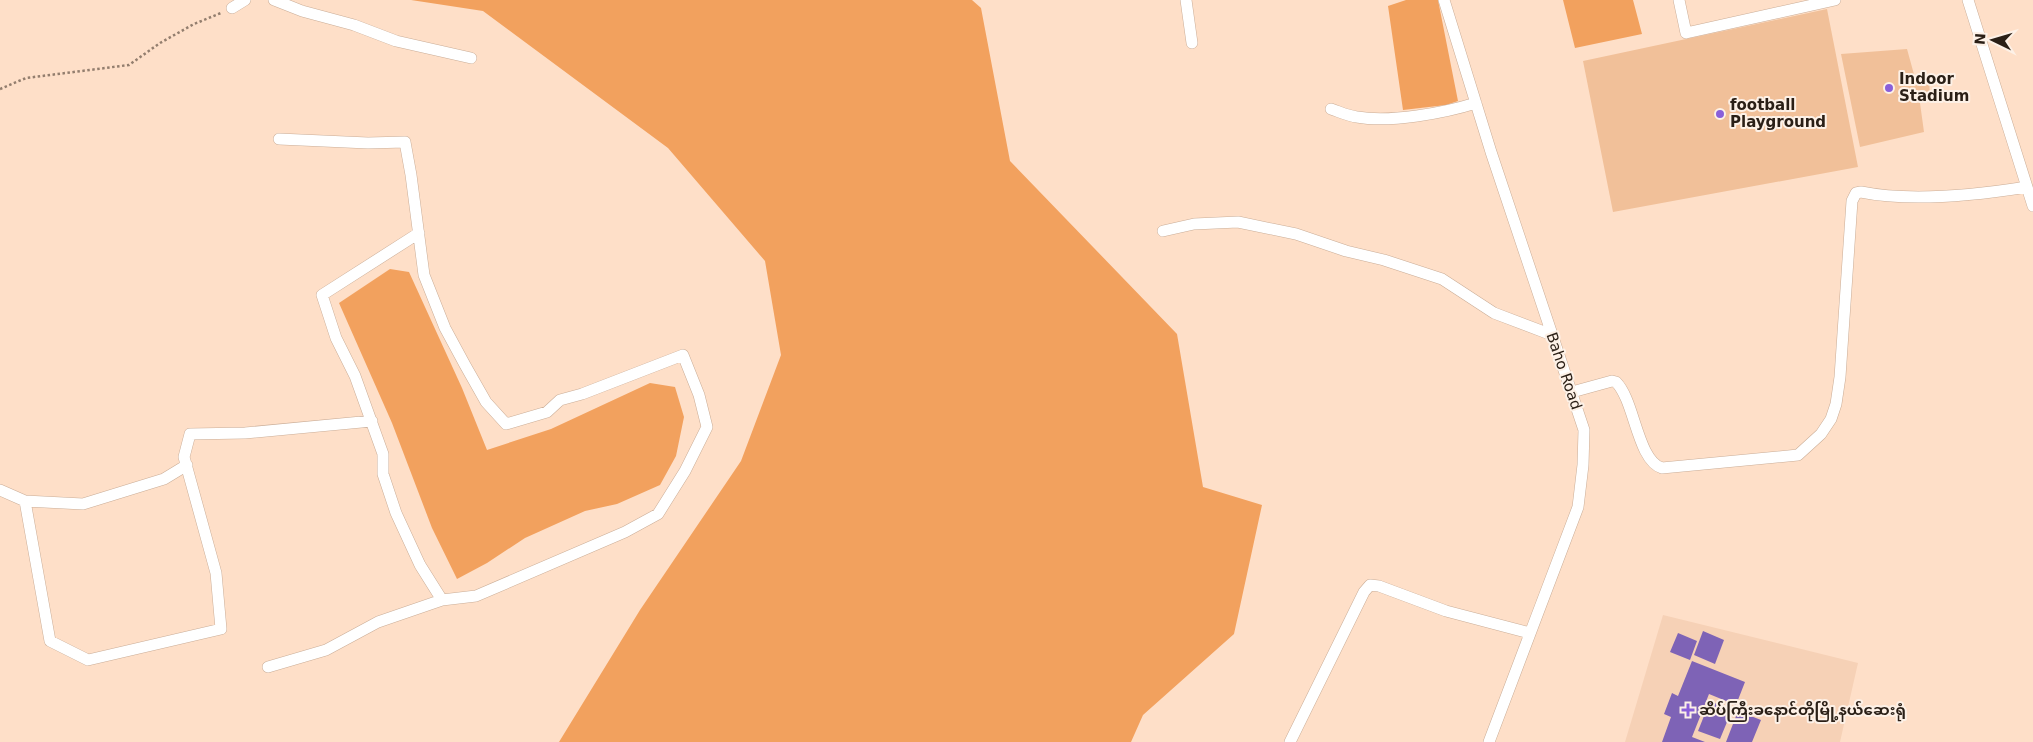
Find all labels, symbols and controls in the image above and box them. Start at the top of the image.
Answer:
north arrow [1968,15,2018,65]
text: N [1972,32,1989,45]
place label: Indoor Stadium [1899,70,1969,105]
marker: Indoor Stadium [1883,82,1895,94]
place label: football Playground [1730,96,1826,131]
marker: football Playground [1714,108,1726,120]
street label: Baho Road [1542,330,1586,412]
place label: ဆိပ်ကြီးခနောင်တိုမြို့နယ်ဆေးရုံ [1699,700,1906,722]
marker: ဆိပ်ကြီးခနောင်တိုမြို့နယ်ဆေးရုံ [1681,703,1695,717]

